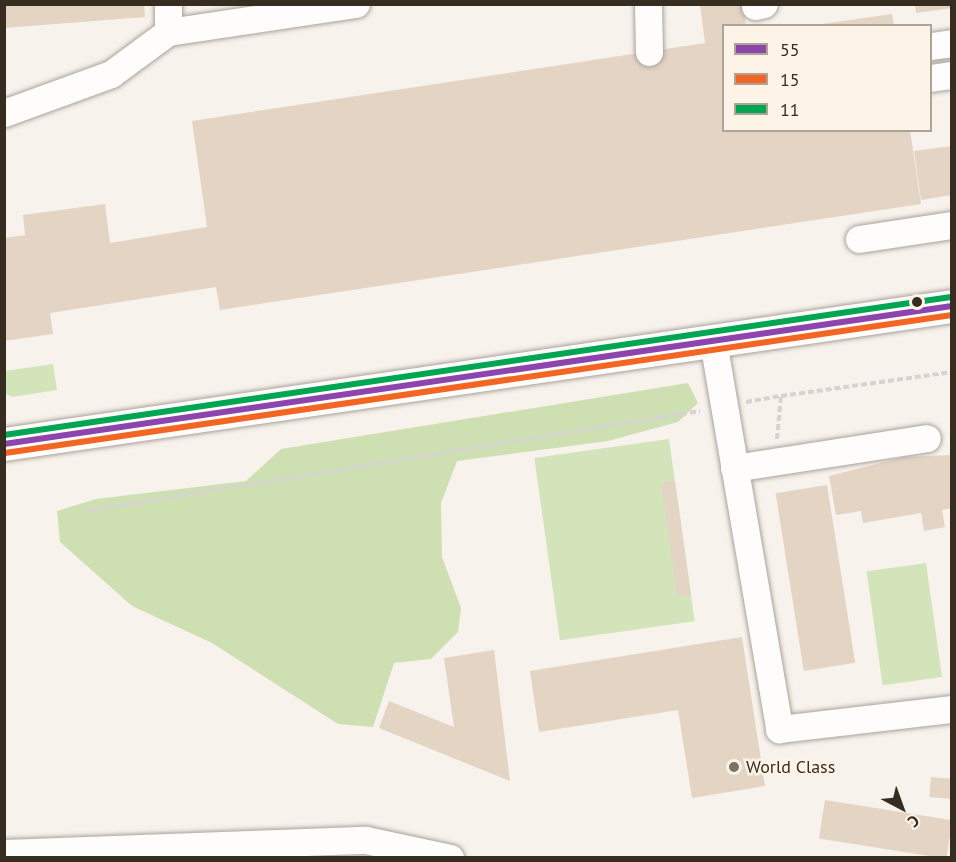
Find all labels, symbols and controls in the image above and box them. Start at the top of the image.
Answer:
legend [722,24,932,132]
text: 55 [780,38,800,61]
text: 15 [780,68,800,91]
text: 11 [780,98,800,121]
unlabelled marker [911,296,923,308]
place label: World Class [746,756,835,778]
marker: World Class [727,760,741,774]
north arrow [872,778,932,838]
text: С [904,811,924,832]

